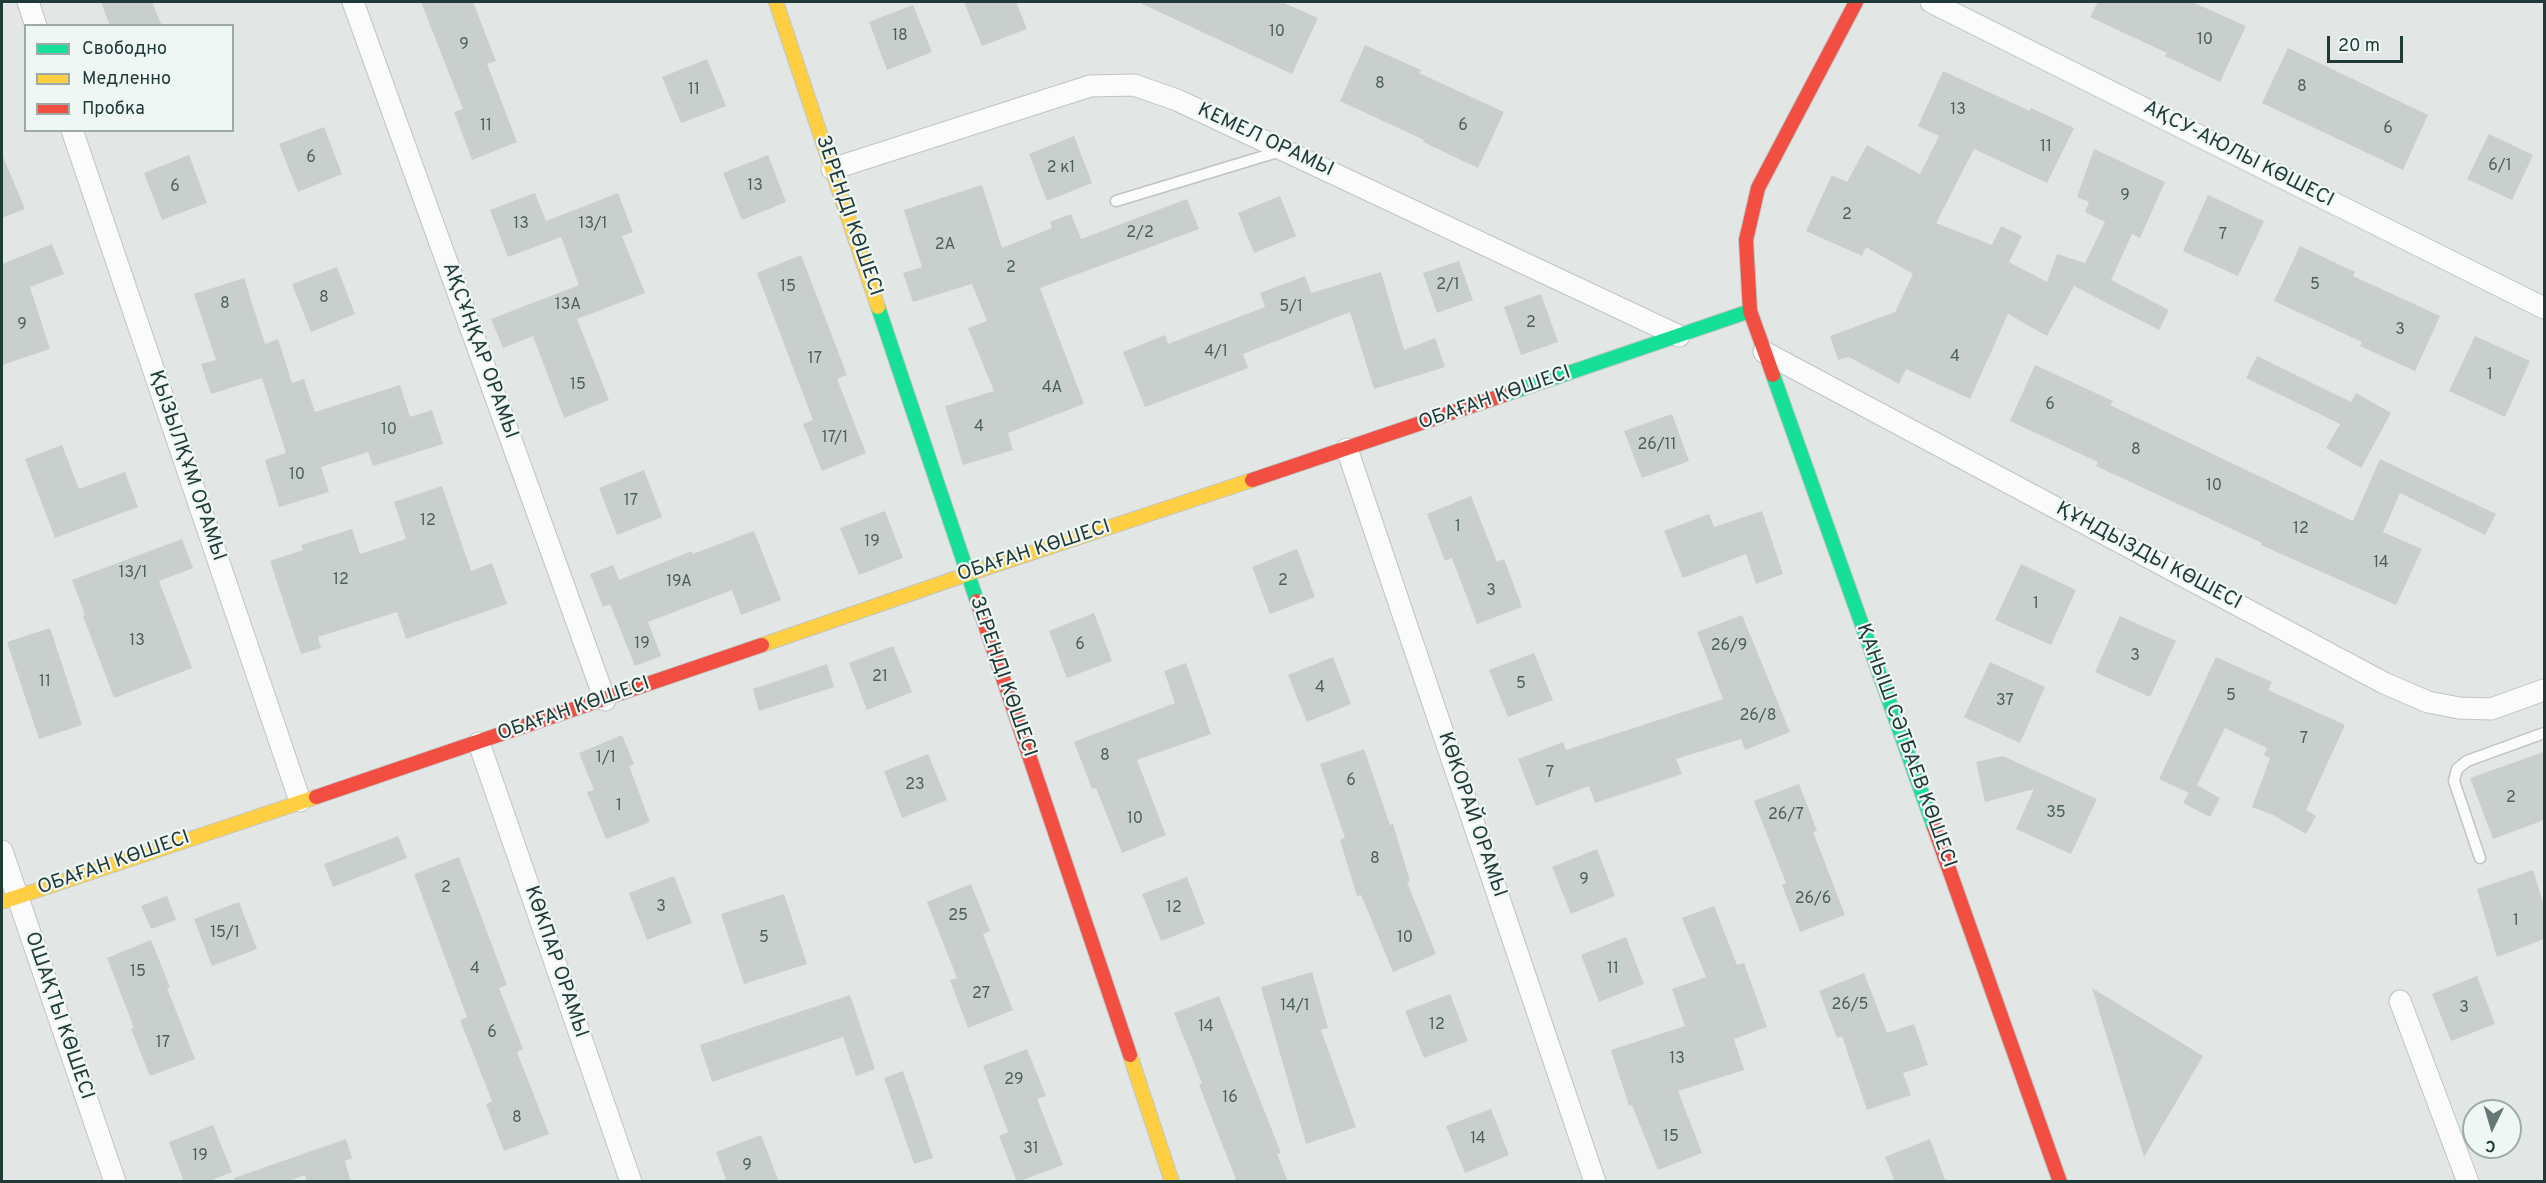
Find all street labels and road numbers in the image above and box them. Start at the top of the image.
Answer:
street label: АҚСУ-АЮЛЫ КӨШЕСІ [2139,97,2337,213]
street label: КЕМЕЛ ОРАМЫ [1193,99,1337,183]
street label: ЗЕРЕНДІ КӨШЕСІ [809,132,887,300]
street label: АҚСҰҢҚАР ОРАМЫ [436,260,522,442]
street label: ОБАҒАН КӨШЕСІ [1416,362,1574,436]
street label: ҚЫЗЫЛҚҰМ ОРАМЫ [142,368,230,564]
street label: ҚҰНДЫЗДЫ КӨШЕСІ [2051,498,2245,616]
street label: ОБАҒАН КӨШЕСІ [954,516,1114,588]
street label: ЗЕРЕНДІ КӨШЕСІ [963,593,1041,761]
street label: ҚАНЫШ СӘТБАЕВ КӨШЕСІ [1850,621,1960,871]
street label: ОБАҒАН КӨШЕСІ [495,673,653,747]
street label: КӨКОРАЙ ОРАМЫ [1432,729,1510,901]
street label: ОБАҒАН КӨШЕСІ [35,827,193,901]
street label: КӨКПАР ОРАМЫ [518,883,592,1041]
street label: ОШАҚТЫ КӨШЕСІ [18,929,98,1103]

